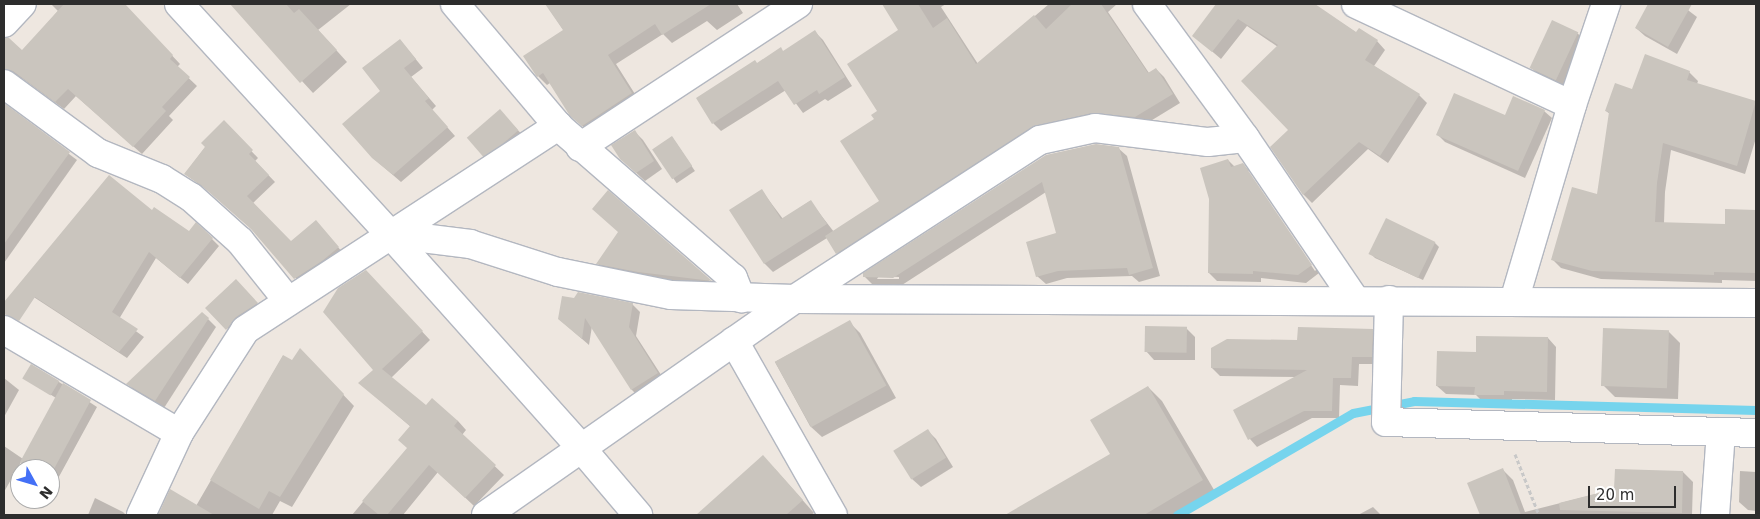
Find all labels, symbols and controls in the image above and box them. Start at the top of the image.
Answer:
north arrow [10,459,60,509]
scale bar [1590,476,1678,508]
text: N [36,483,56,502]
text: 20 m [1596,486,1634,504]

